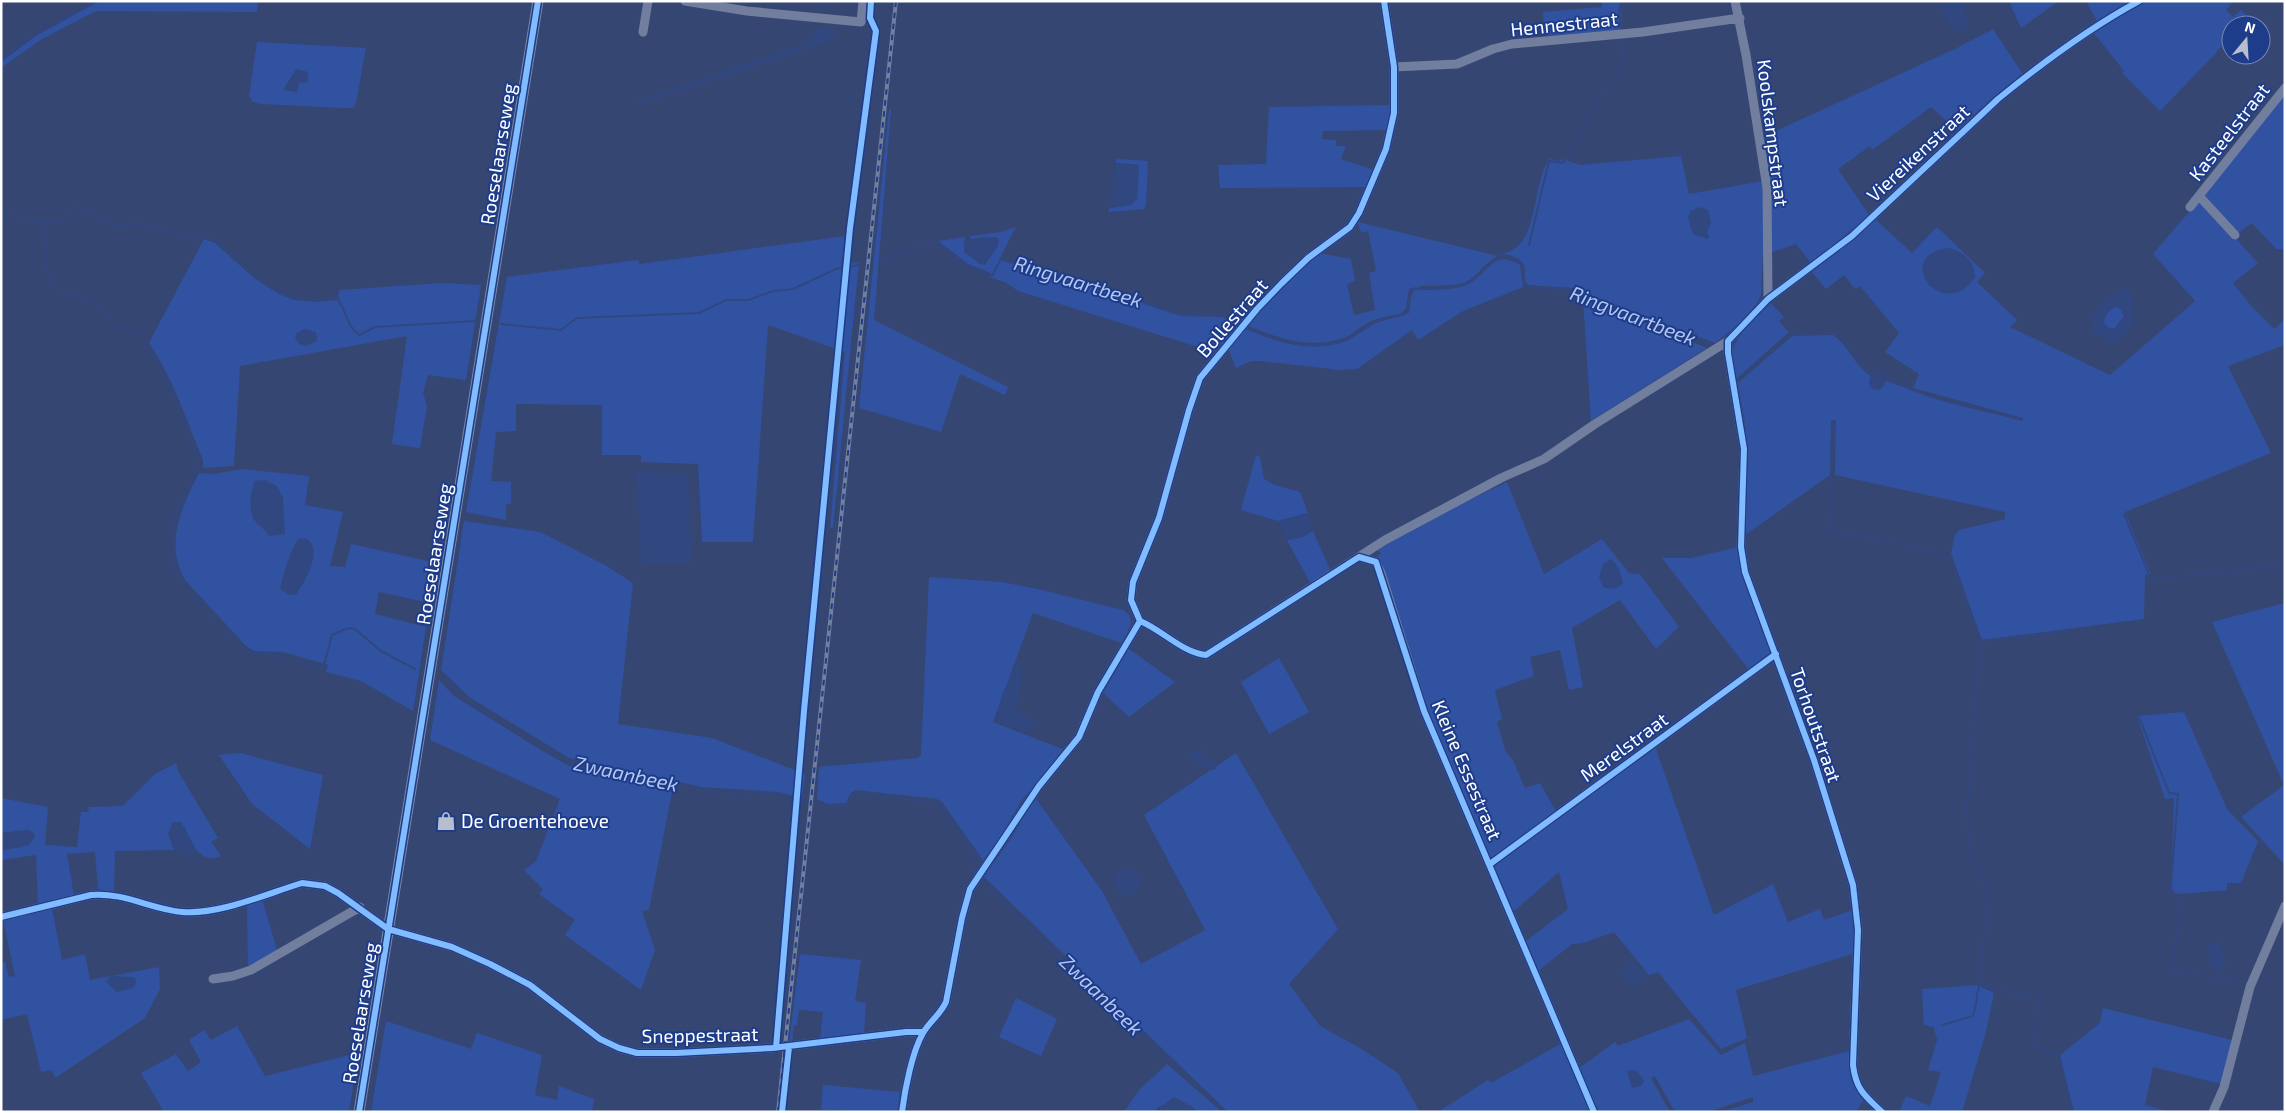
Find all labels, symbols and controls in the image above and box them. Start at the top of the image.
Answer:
street label: Hennestraat [1509,6,1619,41]
north arrow [2221,15,2271,65]
text: N [2243,18,2258,37]
street label: Koolskampstraat [1753,58,1794,208]
street label: Kasteelstraat [2183,78,2274,185]
street label: Roeselaarseweg [475,81,520,226]
street label: Viereikenstraat [1862,99,1974,206]
water label: Ringvaartbeek [1011,250,1145,312]
street label: Bollestraat [1191,274,1272,362]
water label: Ringvaartbeek [1567,280,1700,350]
street label: Roeselaarseweg [411,481,456,626]
street label: Torhoutstraat [1786,664,1847,785]
street label: Kleine Essestraat [1428,696,1507,843]
street label: Merelstraat [1575,707,1672,786]
water label: Zwaanbeek [572,750,681,796]
place label: De Groentehoeve [461,809,609,832]
shop icon: De Groentehoeve [435,810,457,832]
street label: Roeselaarseweg [337,940,382,1085]
water label: Zwaanbeek [1055,949,1148,1040]
street label: Sneppestraat [641,1022,759,1047]

